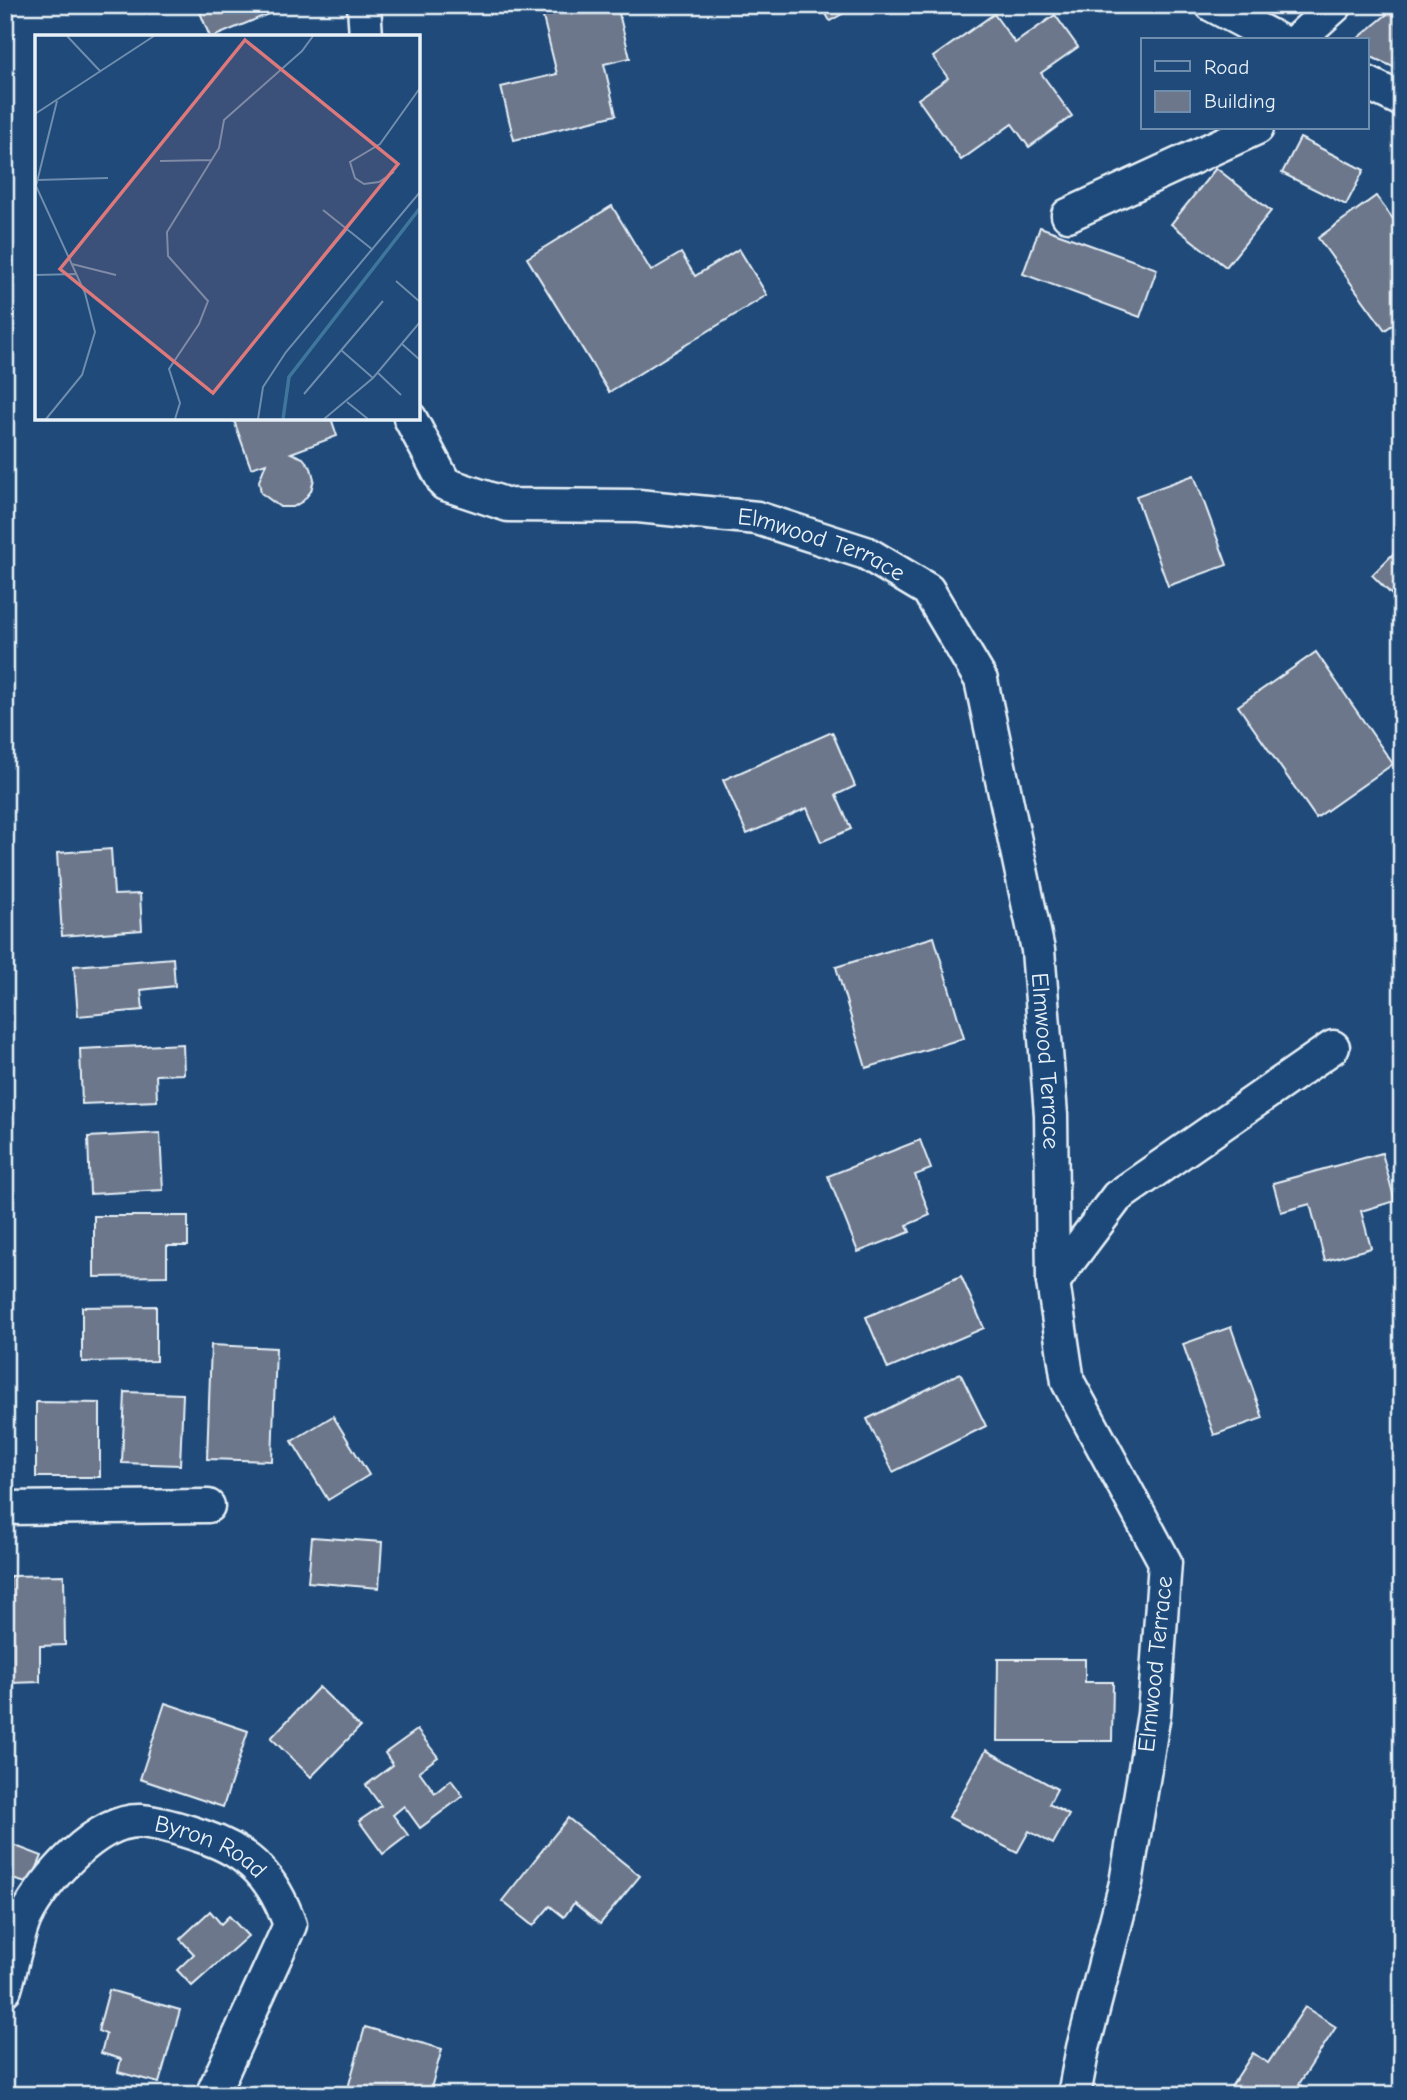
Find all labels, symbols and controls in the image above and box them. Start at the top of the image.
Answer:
inset map [35,35,420,420]
legend [1141,38,1368,130]
text: Road [1204,55,1249,79]
text: Building [1204,89,1276,113]
street label: Elmwood Terrace [736,502,910,587]
street label: Elmwood Terrace [1026,972,1065,1149]
street label: Elmwood Terrace [1132,1575,1178,1753]
street label: Byron Road [152,1809,273,1884]

